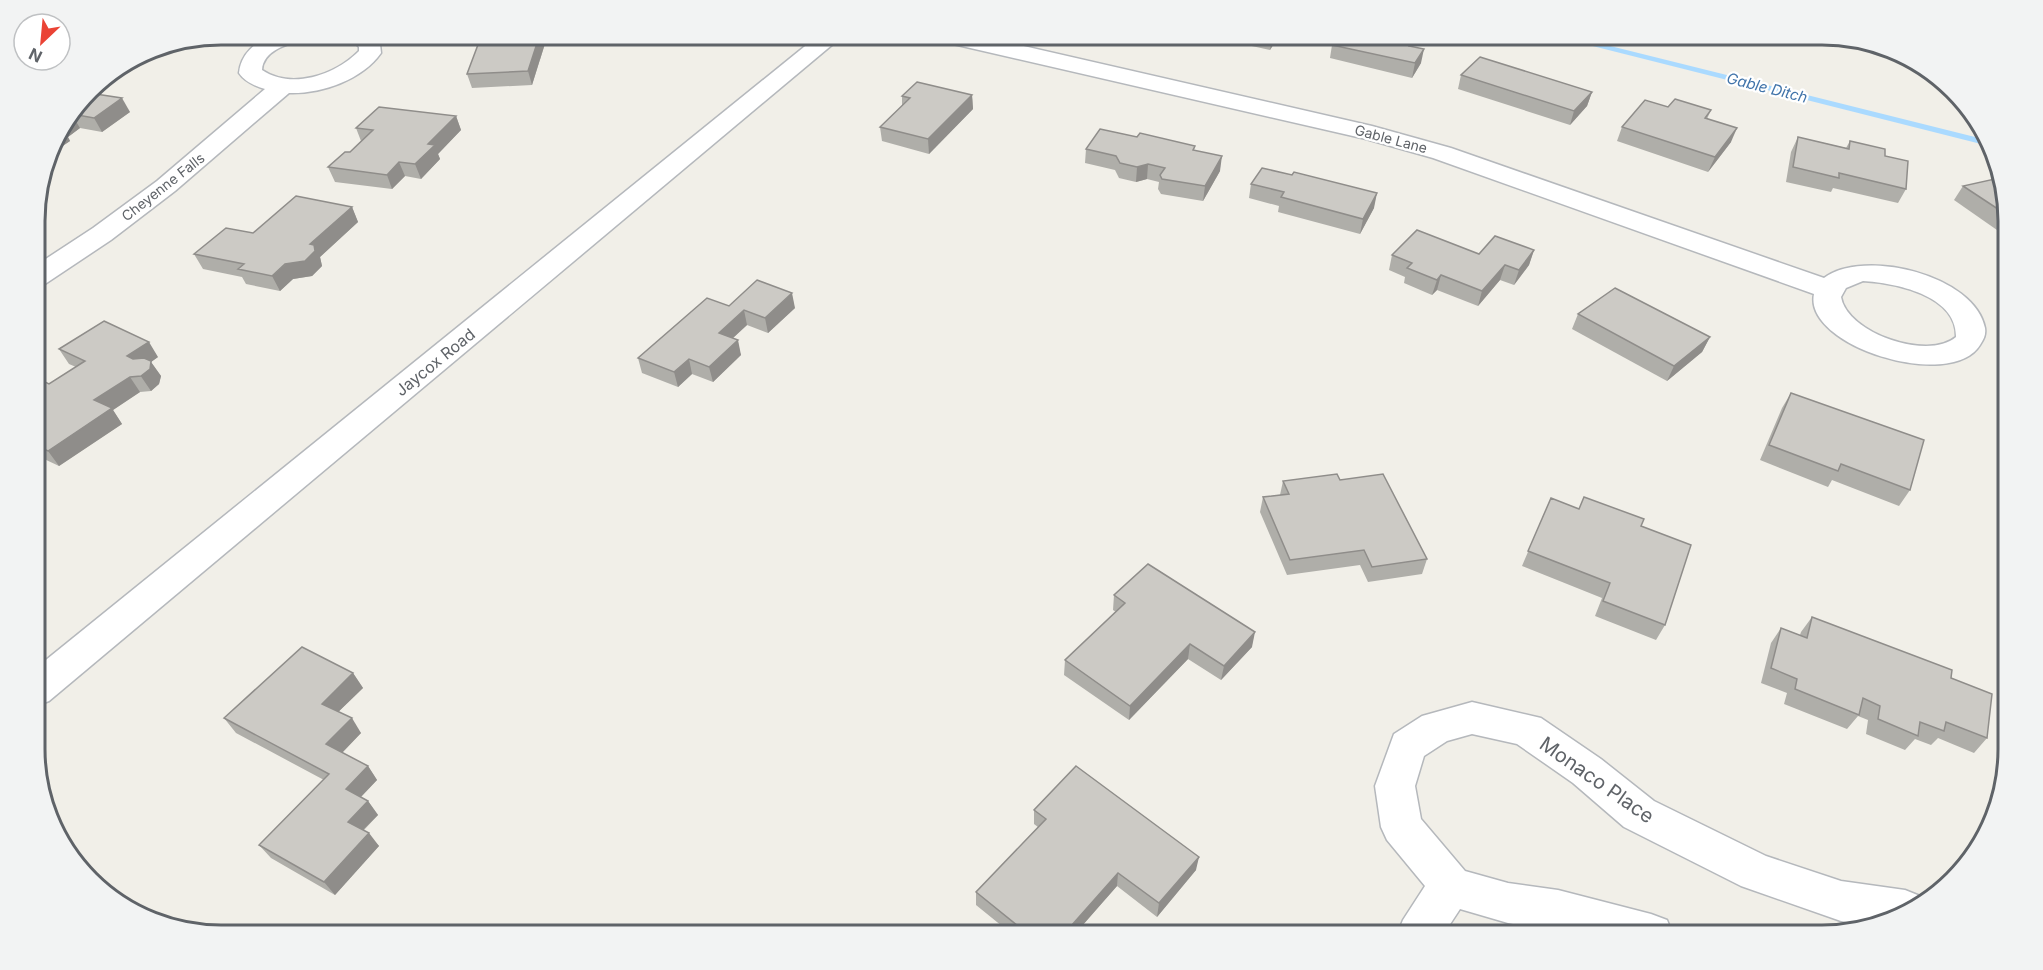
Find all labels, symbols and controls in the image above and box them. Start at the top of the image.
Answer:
north arrow [12,12,72,72]
text: N [26,44,45,67]
water label: Gable Ditch [1725,68,1810,107]
street label: Gable Lane [1353,121,1429,156]
street label: Cheyenne Falls [118,149,208,224]
street label: Jaycox Road [391,324,479,400]
street label: Monaco Place [1535,732,1659,828]

